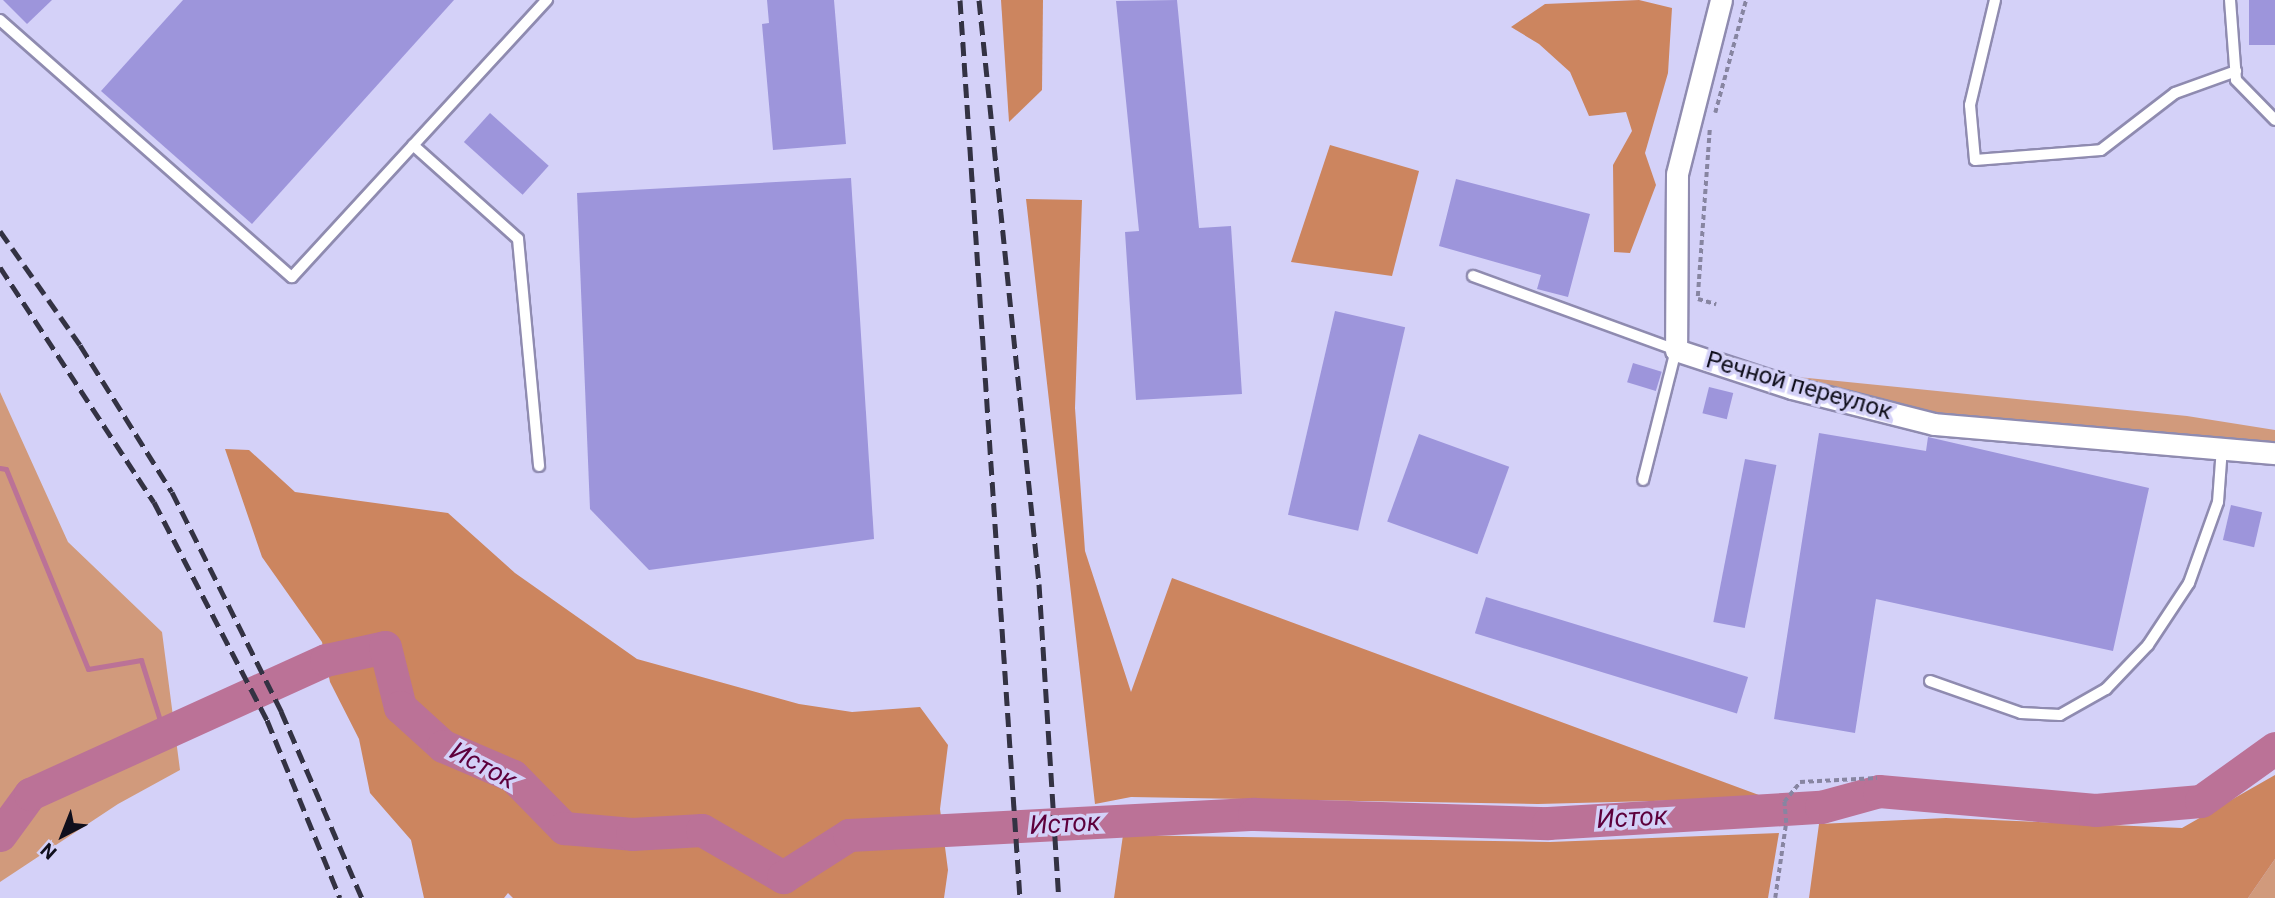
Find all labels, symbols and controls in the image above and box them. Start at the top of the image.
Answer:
street label: Речной переулок [1703,346,1895,426]
water label: Исток [444,736,522,796]
north arrow [28,800,98,870]
water label: Исток [1596,801,1668,835]
water label: Исток [1029,807,1101,841]
text: N [36,838,61,864]

